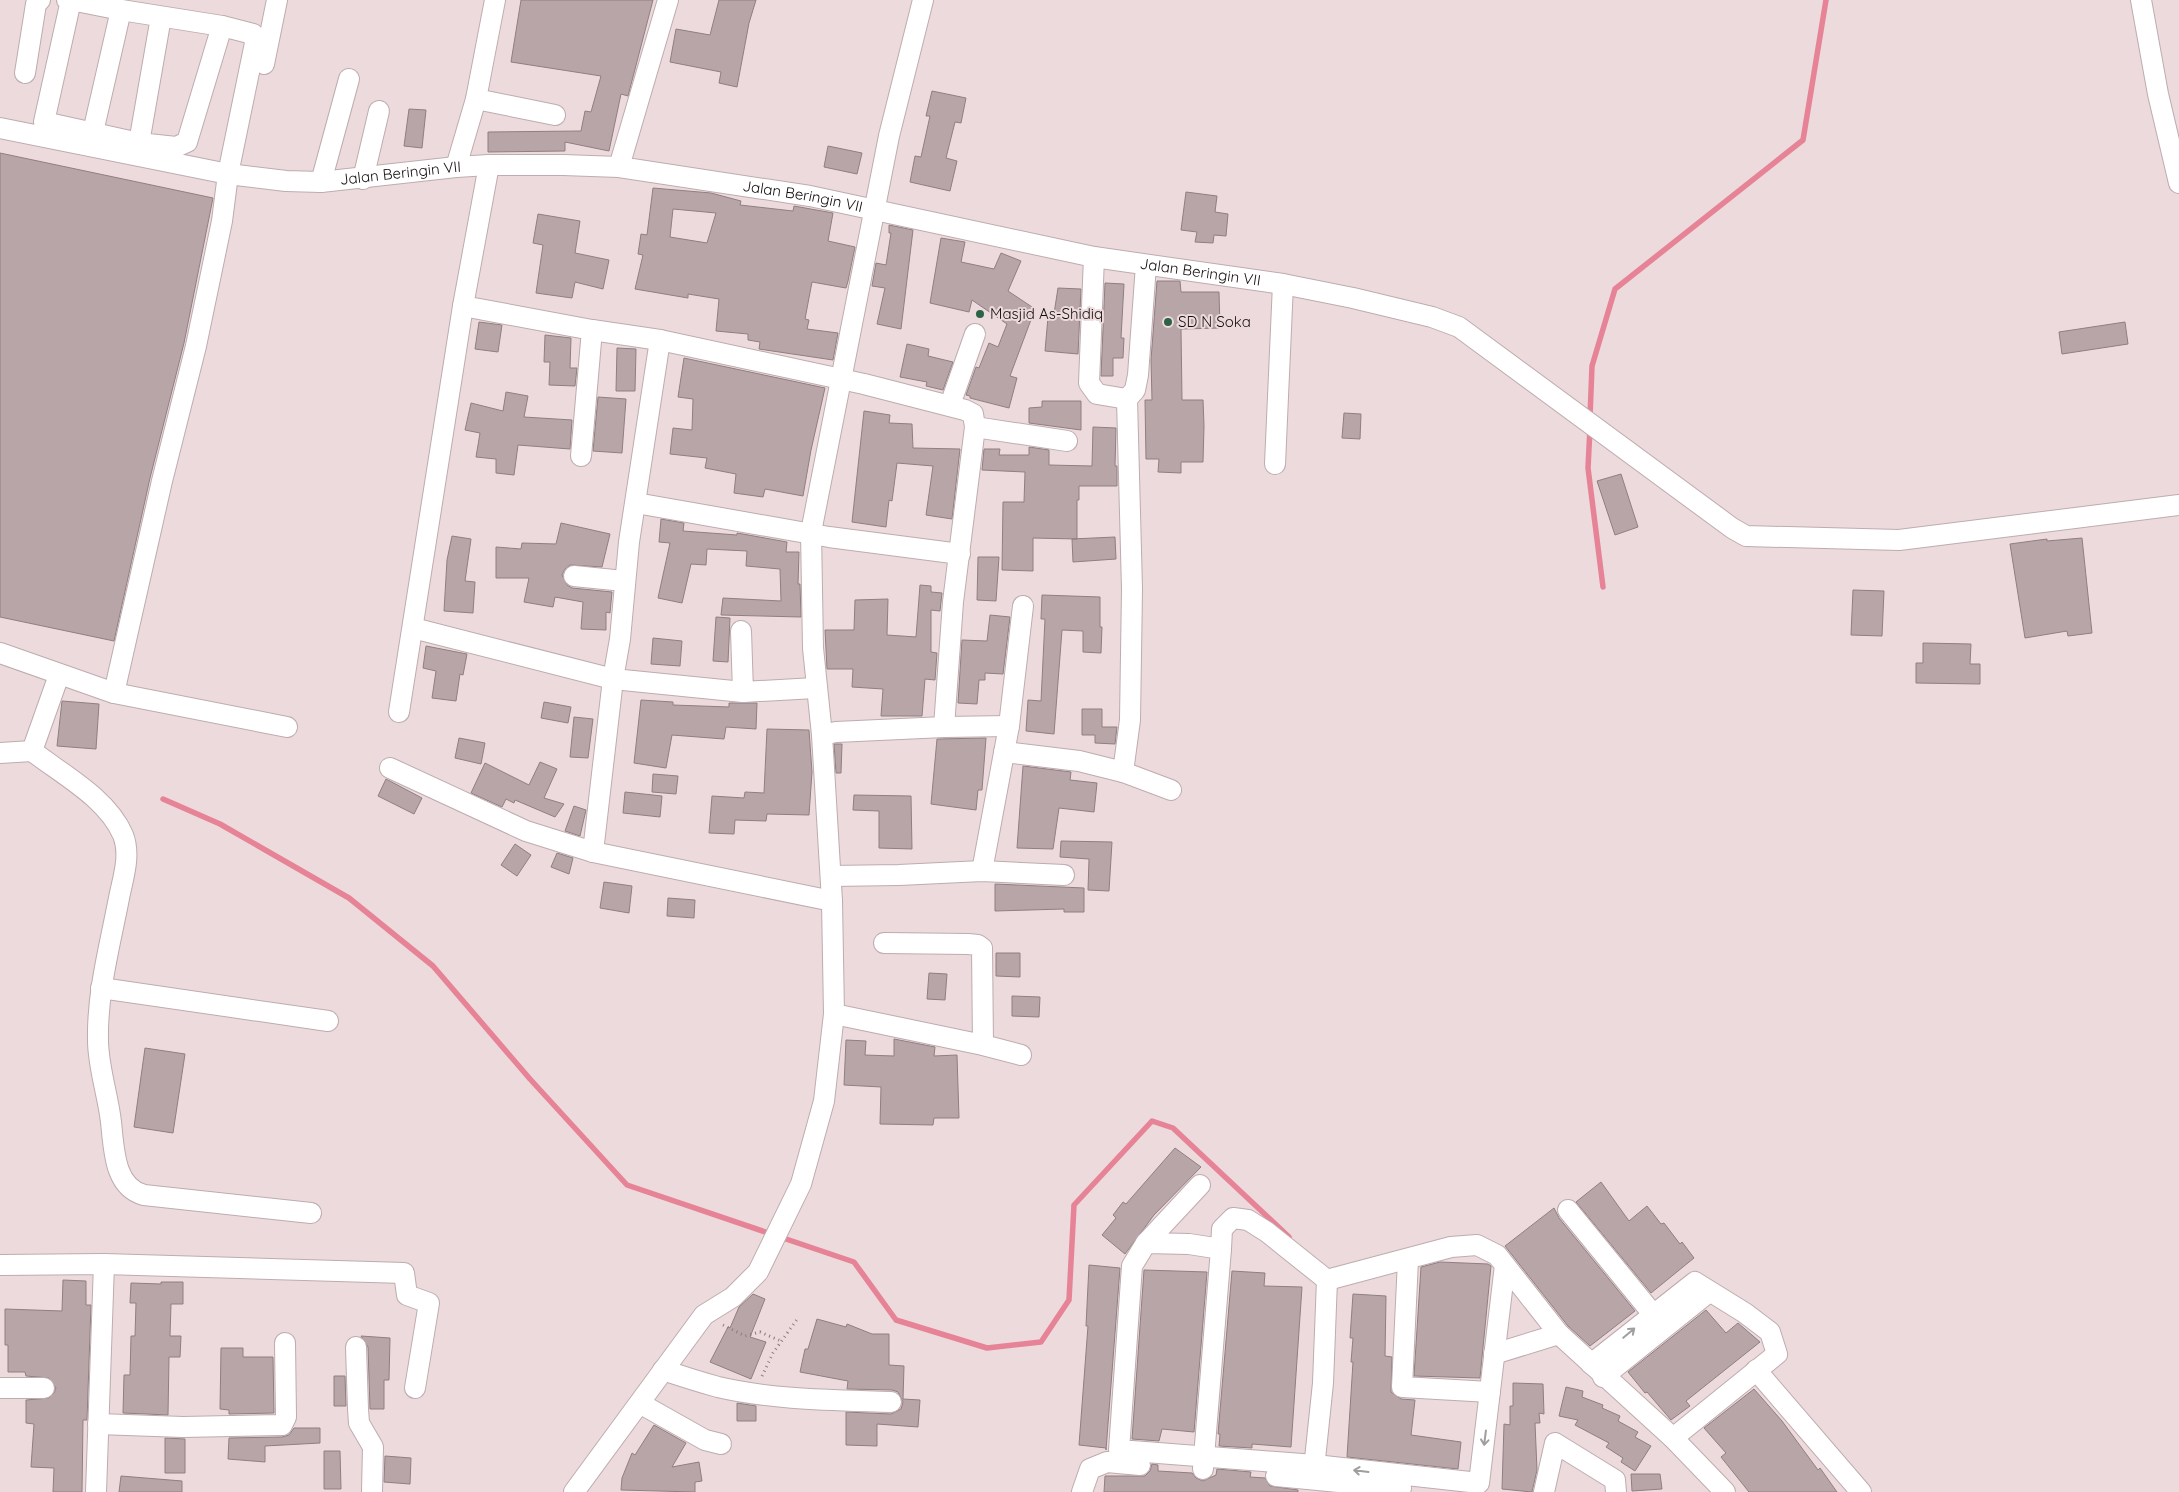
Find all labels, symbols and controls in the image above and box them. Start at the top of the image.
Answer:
street label: Jalan Beringin VII [339,157,462,189]
street label: Jalan Beringin VII [741,176,865,216]
street label: Jalan Beringin VII [1139,254,1262,290]
place label: Masjid As-Shidiq [990,304,1103,323]
marker: Masjid As-Shidiq [974,308,986,320]
place label: SD N Soka [1178,312,1251,331]
marker: SD N Soka [1162,316,1174,328]
one-way arrow [1622,1327,1635,1338]
one-way arrow [1480,1429,1490,1445]
one-way arrow [1353,1466,1369,1476]

